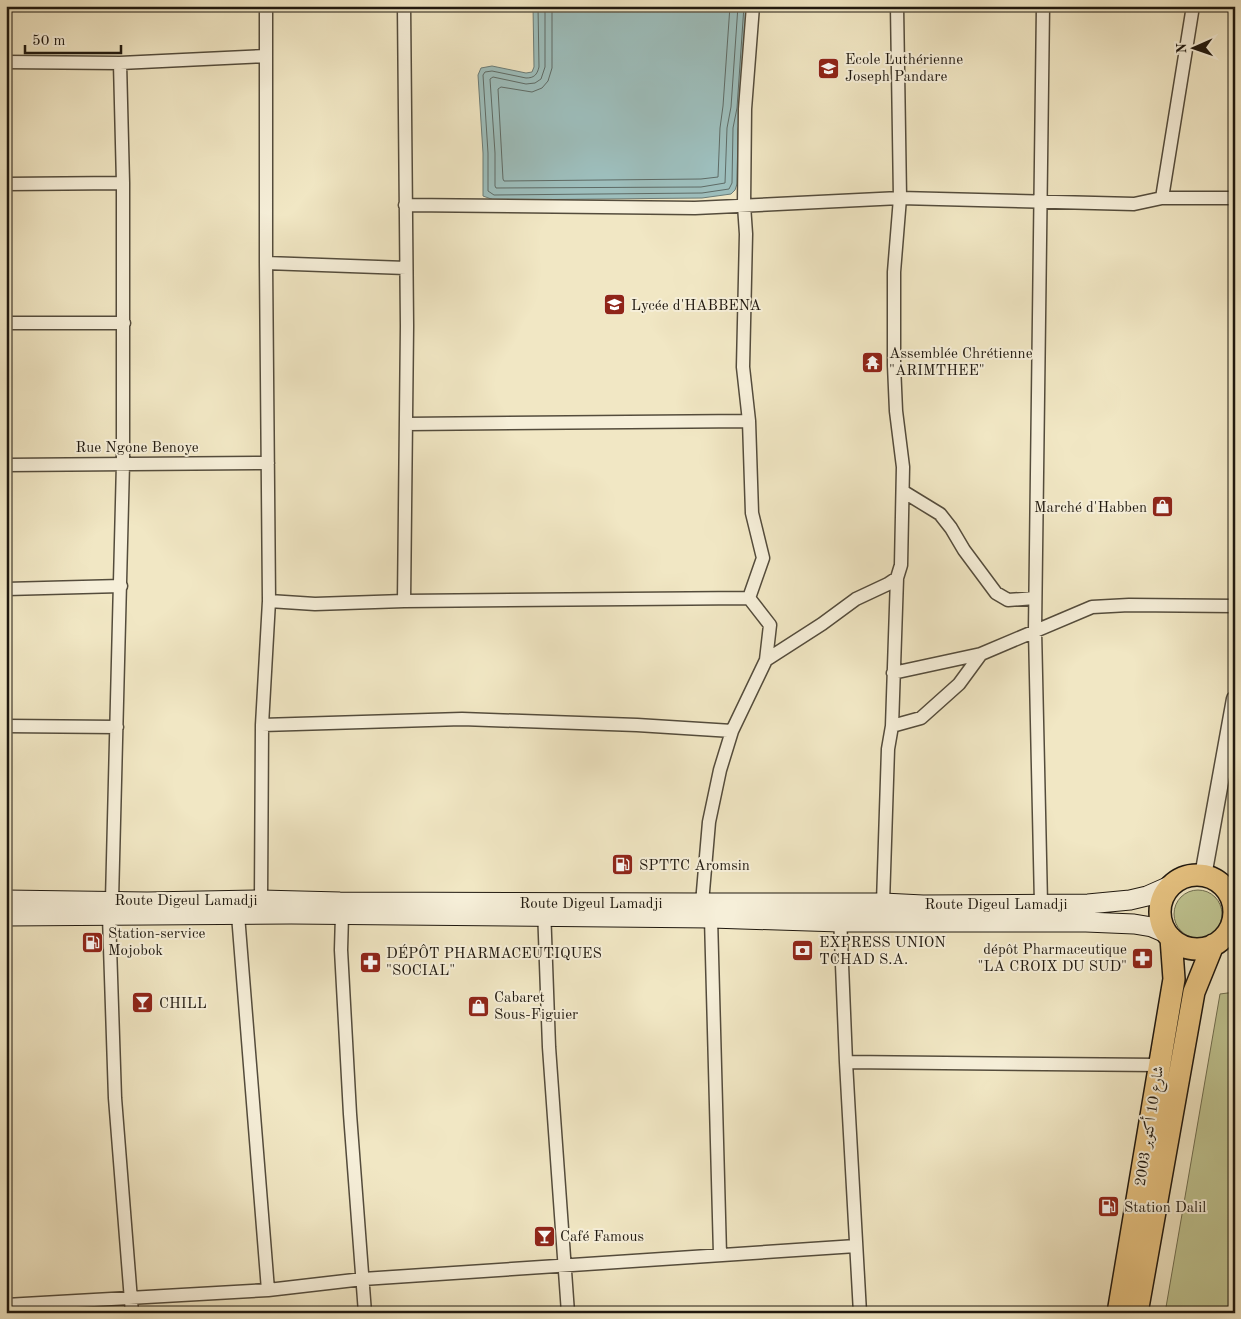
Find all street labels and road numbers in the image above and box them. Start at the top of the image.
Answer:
street label: Rue Ngone Benoye [75,441,199,456]
street label: Route Digeul Lamadji [114,894,258,909]
street label: Route Digeul Lamadji [519,897,663,912]
street label: Route Digeul Lamadji [924,898,1068,913]
street label: شارع 10 أكتوبر 2003 [1129,1064,1171,1188]

